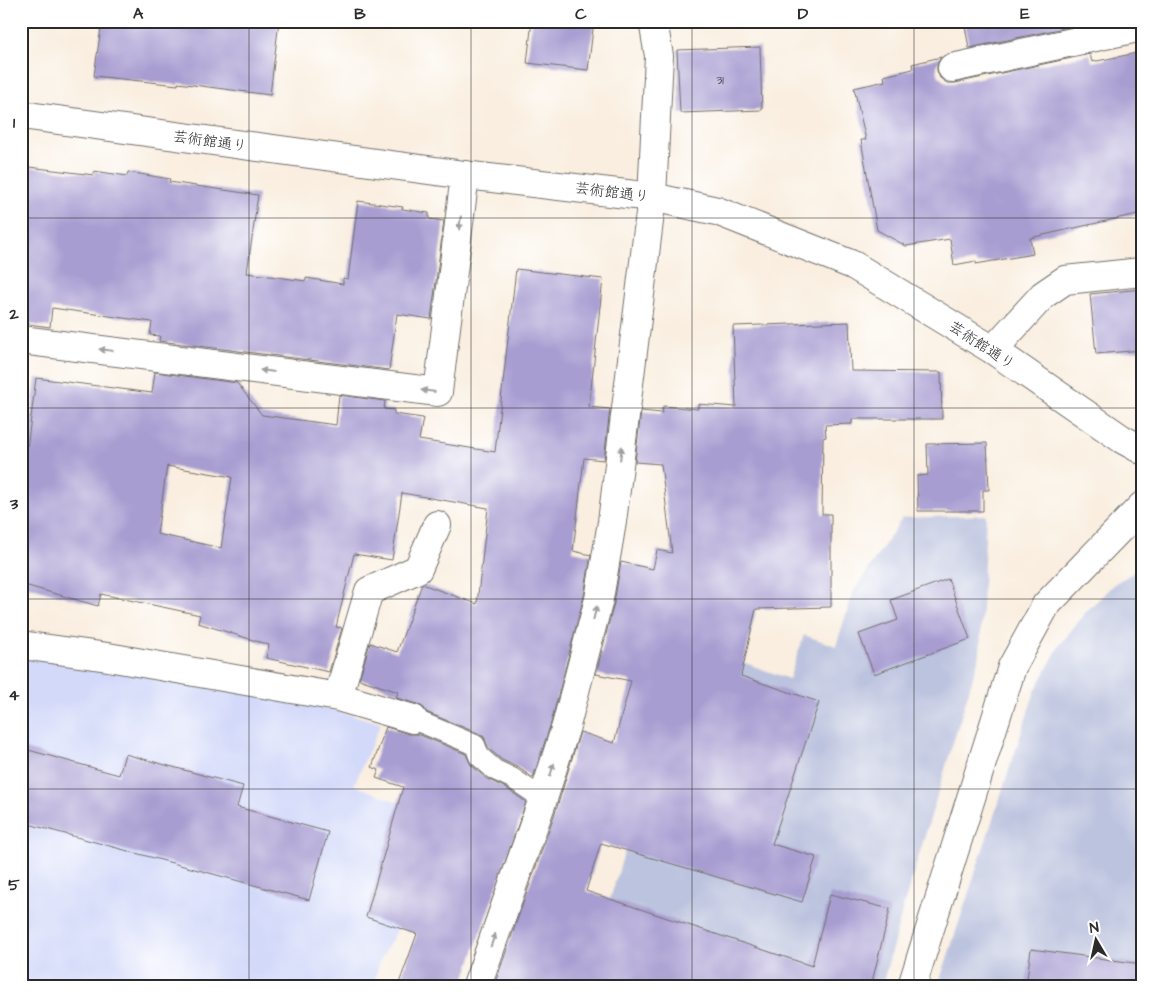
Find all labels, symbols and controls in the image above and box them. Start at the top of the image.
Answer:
text: A [133,3,144,25]
text: B [354,3,366,25]
text: C [575,3,587,25]
text: D [798,3,809,25]
text: E [1020,3,1030,25]
house number: 31 [716,72,724,89]
text: 1 [13,112,16,134]
street label: 芸術館通り [171,126,249,157]
street label: 芸術館通り [573,178,650,207]
one-way arrow [456,216,464,232]
text: 2 [8,303,19,325]
street label: 芸術館通り [945,316,1019,375]
one-way arrow [97,346,113,354]
one-way arrow [259,367,275,375]
one-way arrow [420,387,436,395]
one-way arrow [617,444,625,460]
text: 3 [9,493,19,515]
one-way arrow [591,606,599,621]
text: 4 [9,684,20,706]
one-way arrow [549,762,557,777]
text: 5 [8,874,20,896]
north arrow [1070,914,1120,964]
text: N [1088,918,1100,939]
one-way arrow [489,932,497,947]

